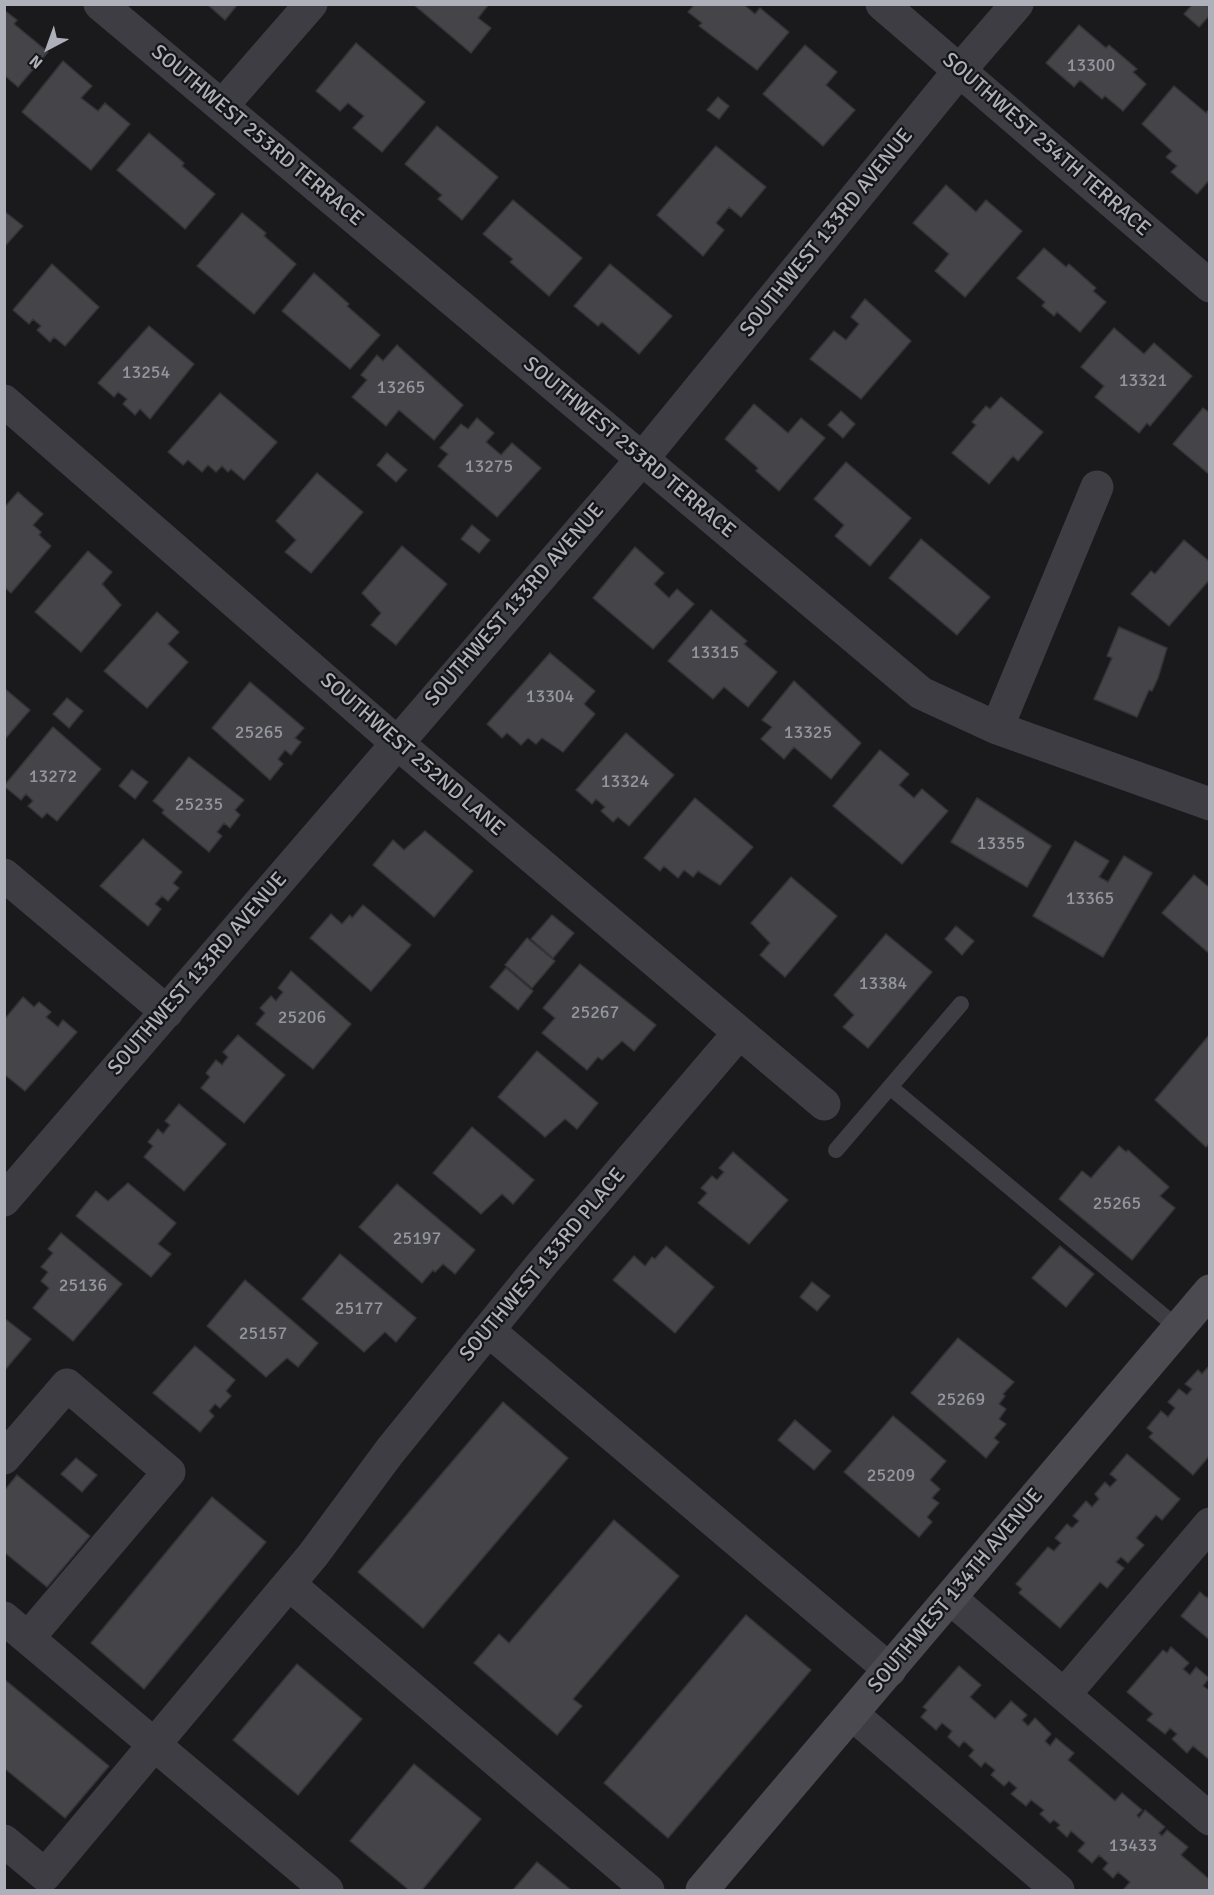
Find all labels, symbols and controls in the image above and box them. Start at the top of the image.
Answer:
north arrow [18,18,78,78]
street label: SOUTHWEST 253RD TERRACE [146,40,368,232]
street label: SOUTHWEST 254TH TERRACE [937,48,1155,242]
text: N [25,50,47,73]
house number: 13300 [1067,55,1115,77]
street label: SOUTHWEST 133RD AVENUE [735,124,919,342]
street label: SOUTHWEST 253RD TERRACE [518,352,740,544]
house number: 13254 [122,362,170,384]
house number: 13321 [1119,370,1167,392]
house number: 13265 [377,377,425,399]
house number: 13275 [465,456,513,478]
street label: SOUTHWEST 133RD AVENUE [420,498,610,712]
house number: 13315 [691,642,739,664]
street label: SOUTHWEST 252ND LANE [315,668,509,842]
house number: 13304 [526,686,574,708]
house number: 25265 [235,722,283,744]
house number: 13325 [784,722,832,744]
house number: 13272 [29,766,77,788]
house number: 13324 [601,771,649,793]
house number: 25235 [175,794,223,816]
house number: 13355 [977,833,1025,855]
street label: SOUTHWEST 133RD AVENUE [103,867,293,1081]
house number: 13365 [1066,888,1114,910]
house number: 13384 [859,973,907,995]
house number: 25267 [571,1002,619,1024]
house number: 25206 [278,1007,326,1029]
street label: SOUTHWEST 133RD PLACE [455,1163,631,1367]
house number: 25265 [1093,1193,1141,1215]
house number: 25197 [393,1228,441,1250]
house number: 25136 [59,1275,107,1297]
house number: 25177 [335,1298,383,1320]
house number: 25157 [239,1323,287,1345]
house number: 25269 [937,1389,985,1411]
house number: 25209 [867,1465,915,1487]
street label: SOUTHWEST 134TH AVENUE [863,1484,1049,1698]
house number: 13433 [1109,1835,1157,1857]

